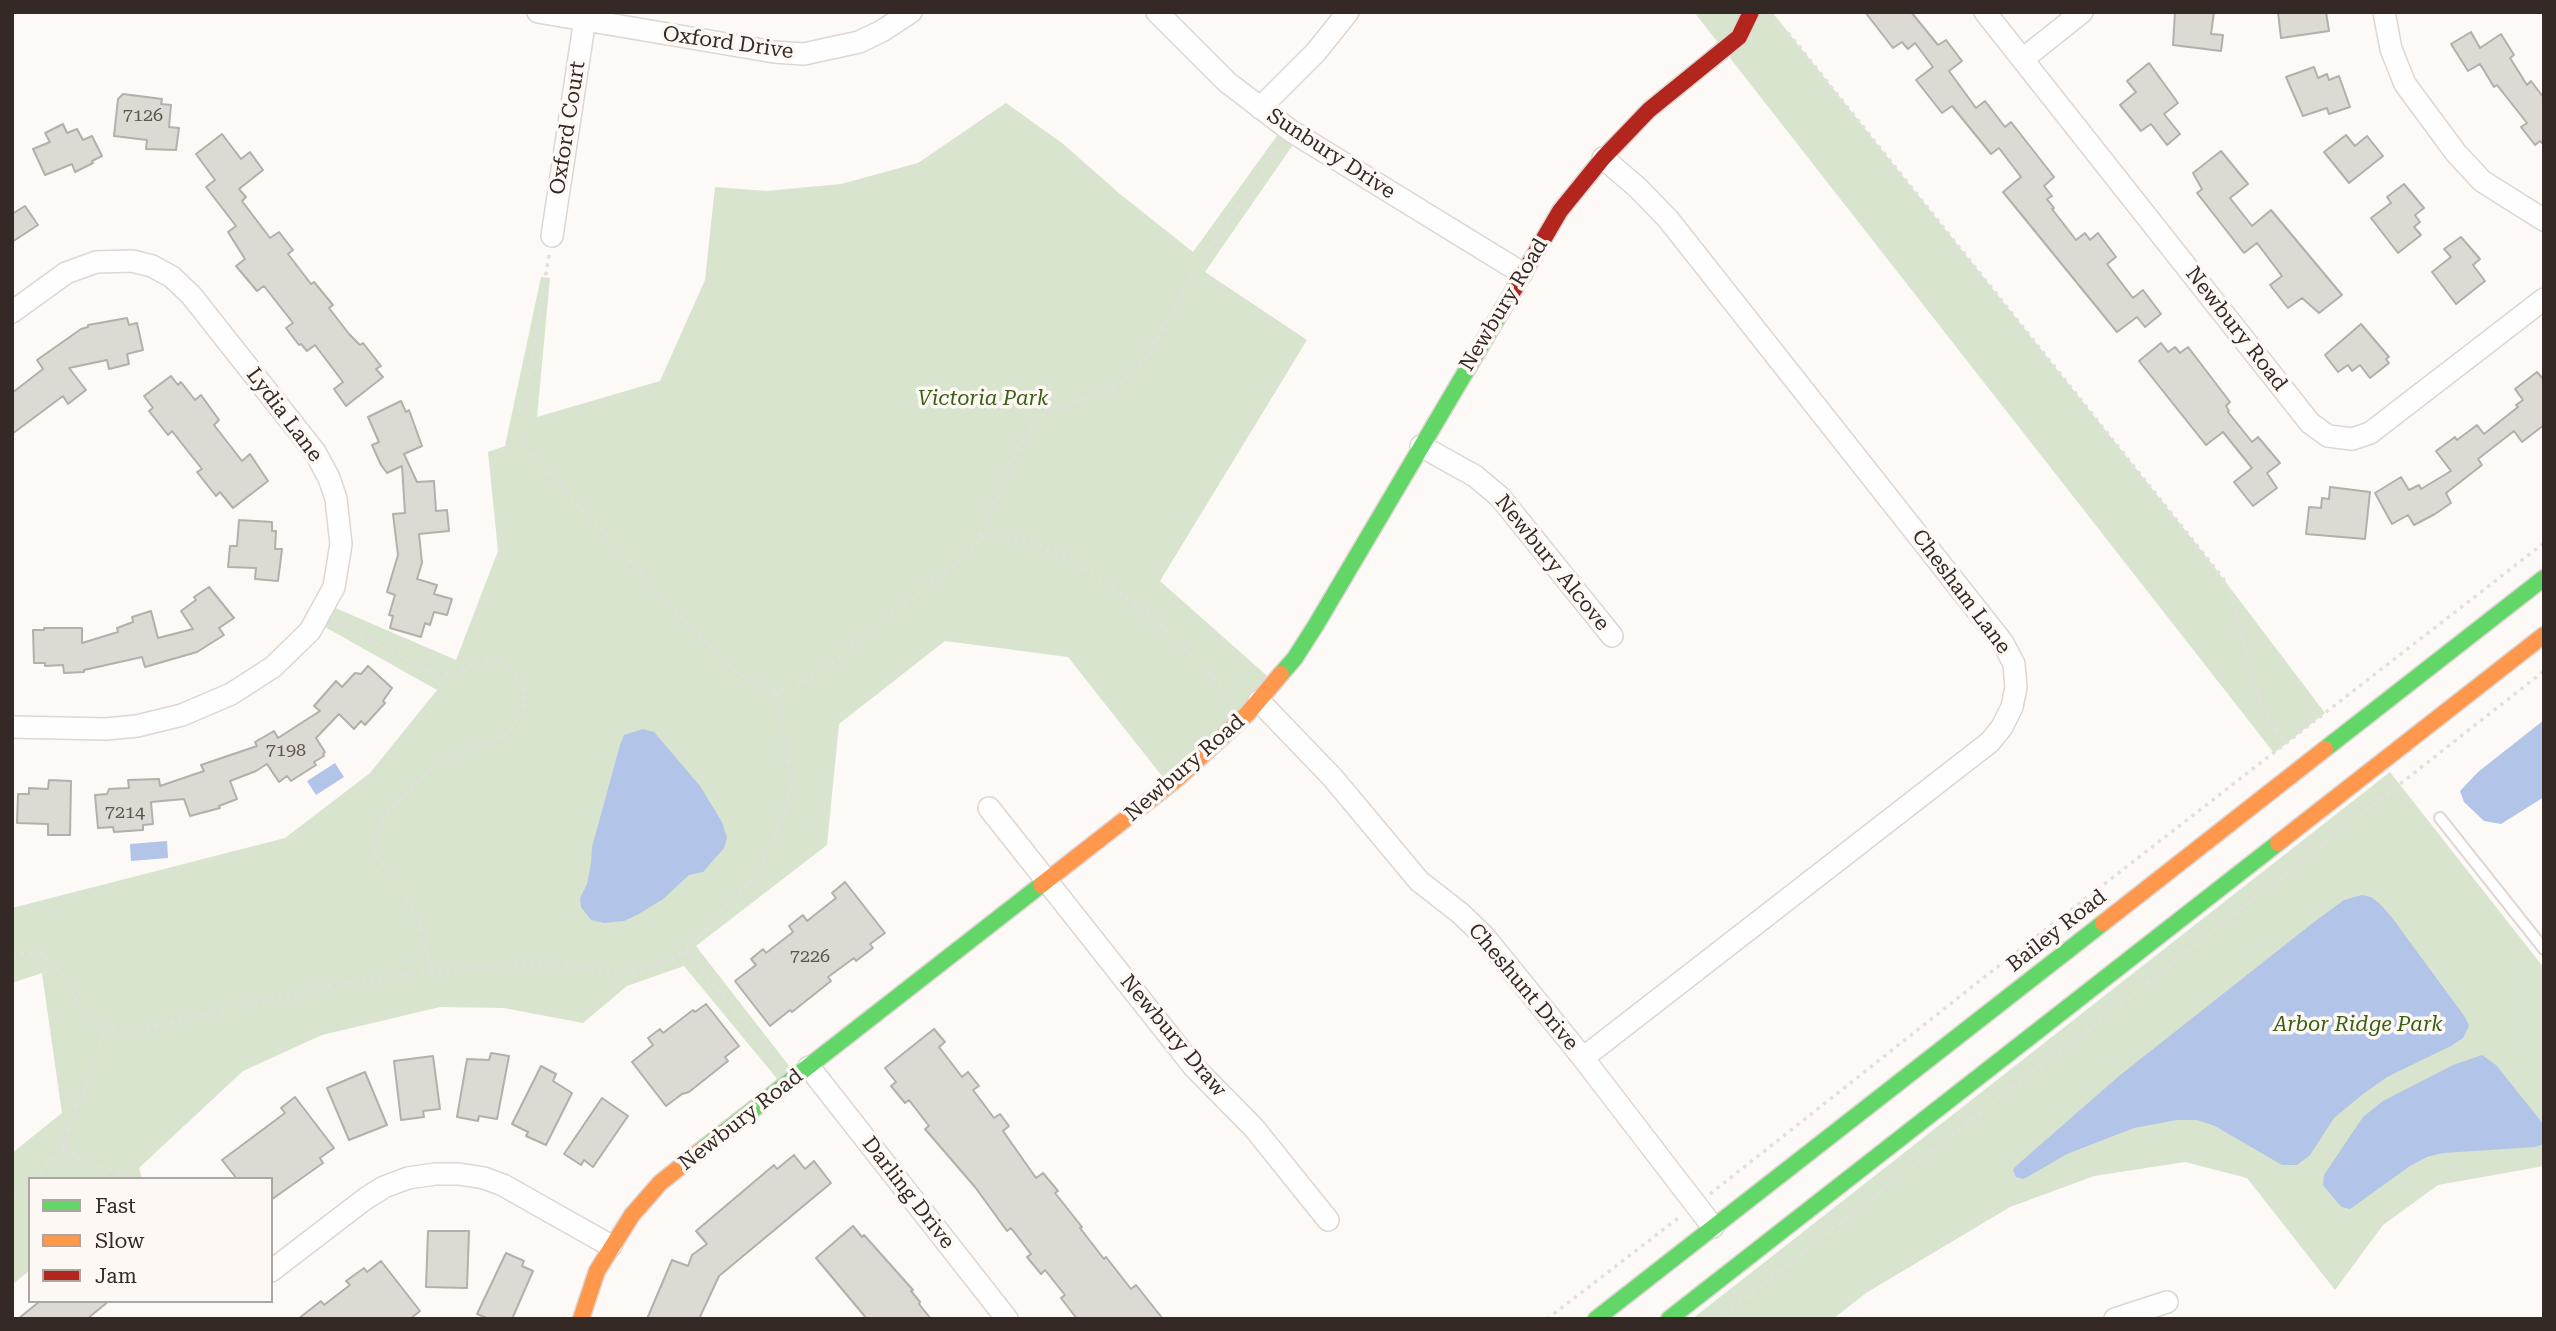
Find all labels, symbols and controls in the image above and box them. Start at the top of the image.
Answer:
street label: Oxford Drive [661,21,795,65]
street label: Oxford Court [545,59,591,197]
street label: Sunbury Drive [1262,103,1400,205]
house number: 7126 [123,105,163,127]
street label: Newbury Road [1454,234,1554,376]
street label: Newbury Road [2180,262,2292,396]
street label: Lydia Lane [240,363,328,467]
park label: Victoria Park [918,386,1048,412]
street label: Newbury Alcove [1489,490,1615,636]
street label: Chesham Lane [1906,525,2016,659]
street label: Newbury Road [1120,709,1250,827]
house number: 7198 [266,740,306,762]
house number: 7214 [105,802,145,824]
street label: Bailey Road [2002,884,2112,978]
street label: Cheshunt Drive [1463,918,1583,1056]
house number: 7226 [790,946,830,968]
street label: Newbury Draw [1115,970,1231,1102]
park label: Arbor Ridge Park [2273,1012,2443,1038]
street label: Newbury Road [674,1064,808,1176]
street label: Darling Drive [856,1132,960,1254]
legend [28,1177,273,1303]
text: Fast [95,1194,136,1218]
text: Slow [95,1229,144,1253]
text: Jam [95,1264,137,1288]

